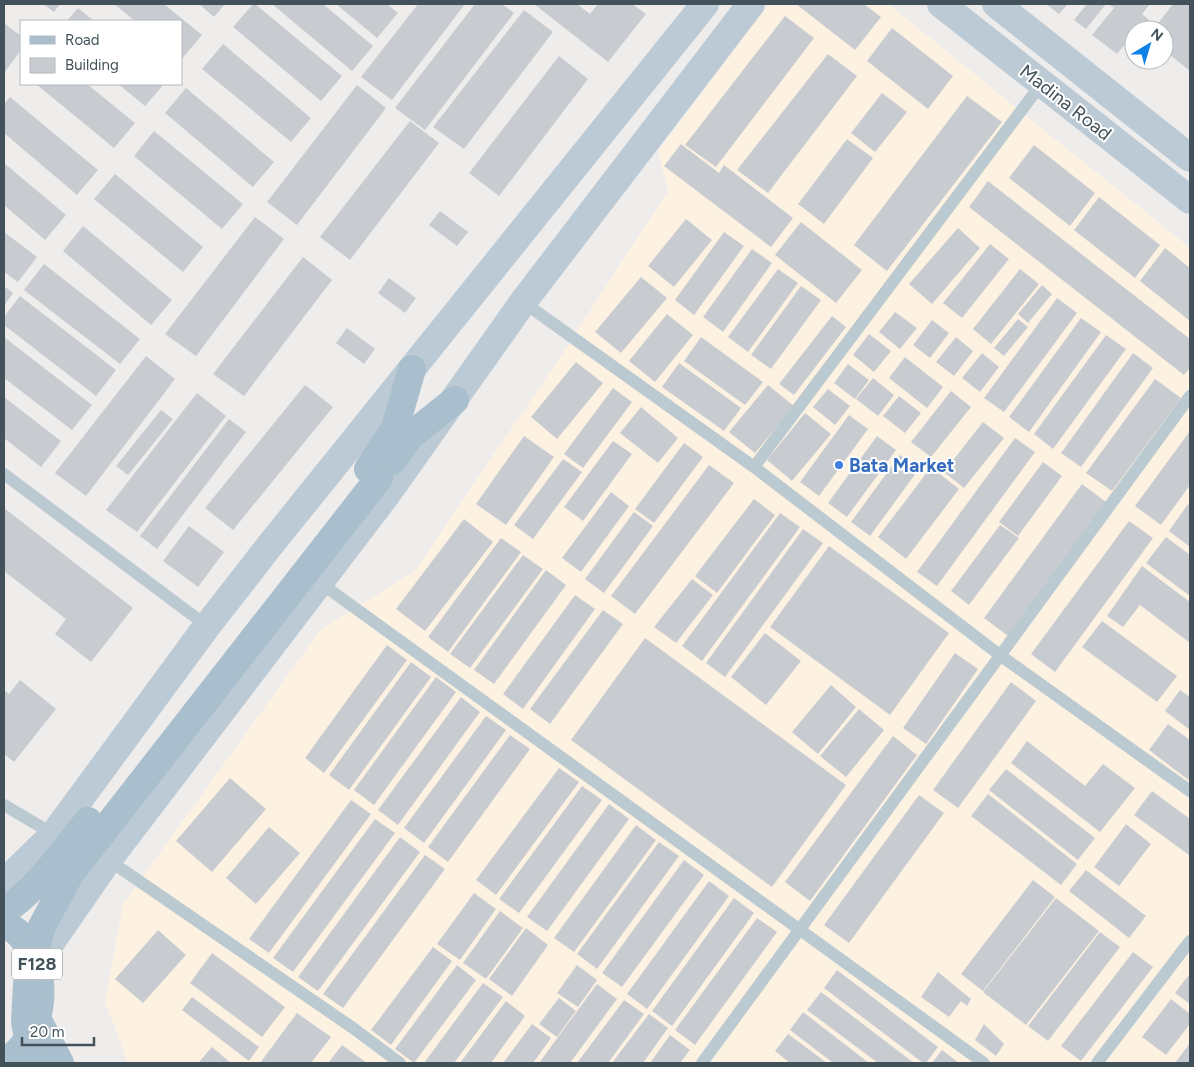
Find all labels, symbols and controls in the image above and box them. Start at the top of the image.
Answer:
legend [20,20,182,85]
north arrow [1124,20,1174,70]
text: N [1147,25,1166,45]
text: Road [65,31,100,49]
text: Building [65,56,119,74]
street label: Madina Road [1015,59,1116,145]
place label: Bata Market [849,454,955,477]
marker: Bata Market [833,459,845,471]
road number: F128 [12,949,62,980]
scale bar [22,1014,95,1046]
text: 20 m [30,1023,64,1041]

